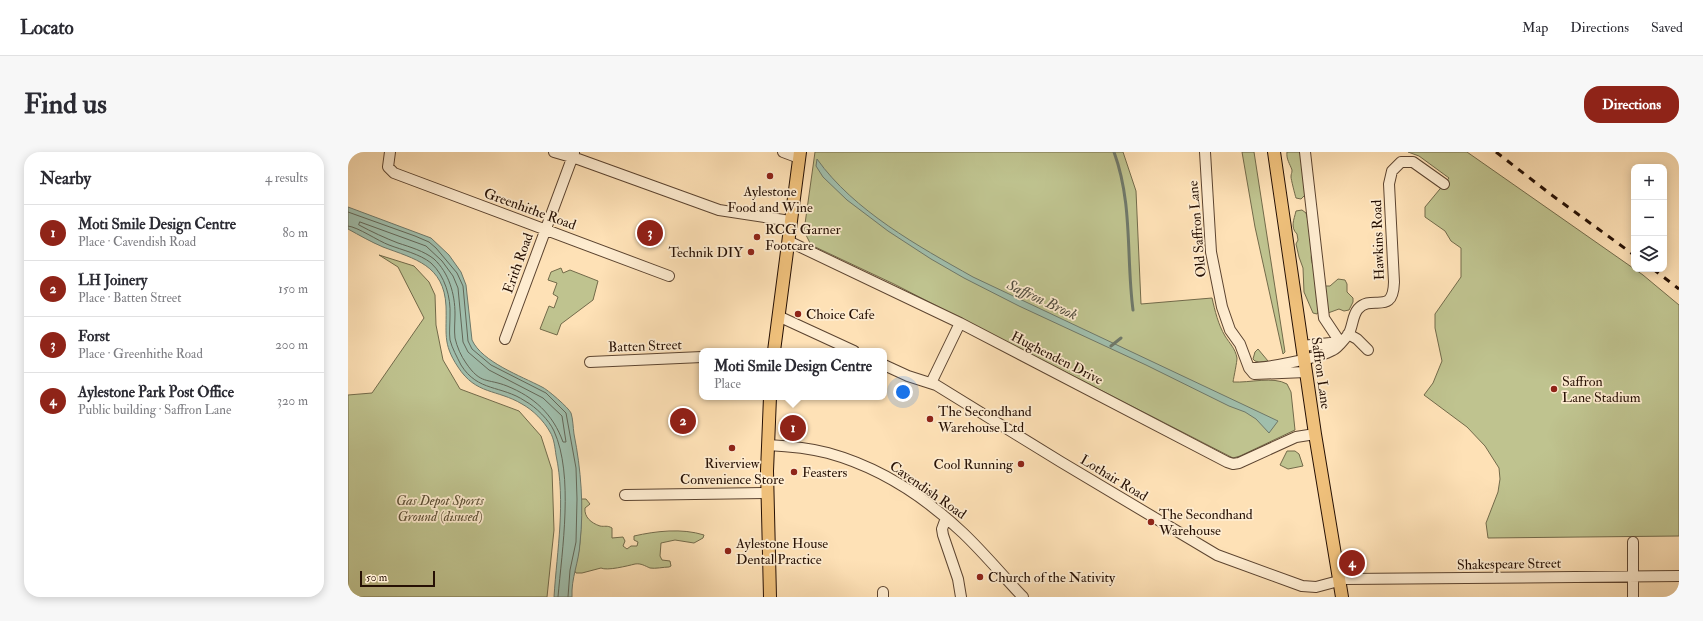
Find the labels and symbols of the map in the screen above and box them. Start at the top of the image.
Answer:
marker: Aylestone Food and Wine [765,171,775,181]
street label: Old Saffron Lane [1184,180,1210,278]
place label: Aylestone Food and Wine [727,183,813,216]
street label: Greenhithe Road [482,184,578,234]
street label: Hawkins Road [1368,199,1388,280]
pin: 3 [637,218,663,248]
place label: RCG Garner Footcare [765,221,842,254]
street label: Erith Road [499,230,537,296]
marker: RCG Garner Footcare [752,232,762,242]
place label: Technik DIY [668,244,743,261]
marker: Technik DIY [746,247,756,257]
water label: Saffron Brook [1003,275,1080,325]
place label: Choice Cafe [806,306,875,323]
marker: Choice Cafe [793,309,803,319]
street label: Hughenden Drive [1008,328,1106,389]
street label: Batten Street [608,336,683,356]
street label: Saffron Lane [1308,336,1334,410]
place label: Saffron Lane Stadium [1562,373,1641,406]
your location [893,382,913,402]
marker: Saffron Lane Stadium [1549,384,1559,394]
place label: The Secondhand Warehouse Ltd [937,403,1032,436]
pin: 2 [670,406,696,436]
pin: 1 [780,413,806,443]
marker: The Secondhand Warehouse Ltd [925,414,935,424]
marker: Riverview Convenience Store [727,443,737,453]
street label: Lothair Road [1077,451,1151,505]
place label: Riverview Convenience Store [680,455,784,488]
place label: Cool Running [933,456,1014,473]
street label: Cavendish Road [886,457,970,523]
marker: Cool Running [1016,459,1026,469]
place label: Feasters [802,464,847,481]
marker: Feasters [789,467,799,477]
park label: Gas Depot Sports Ground (disused) [396,492,485,525]
place label: The Secondhand Warehouse [1158,506,1253,539]
marker: The Secondhand Warehouse [1146,517,1156,527]
place label: Aylestone House Dental Practice [735,535,828,568]
marker: Aylestone House Dental Practice [723,546,733,556]
pin: 4 [1339,548,1365,578]
street label: Shakespeare Street [1457,555,1562,574]
scale bar [360,569,435,588]
place label: Church of the Nativity [988,569,1116,587]
marker: Church of the Nativity [975,572,985,582]

